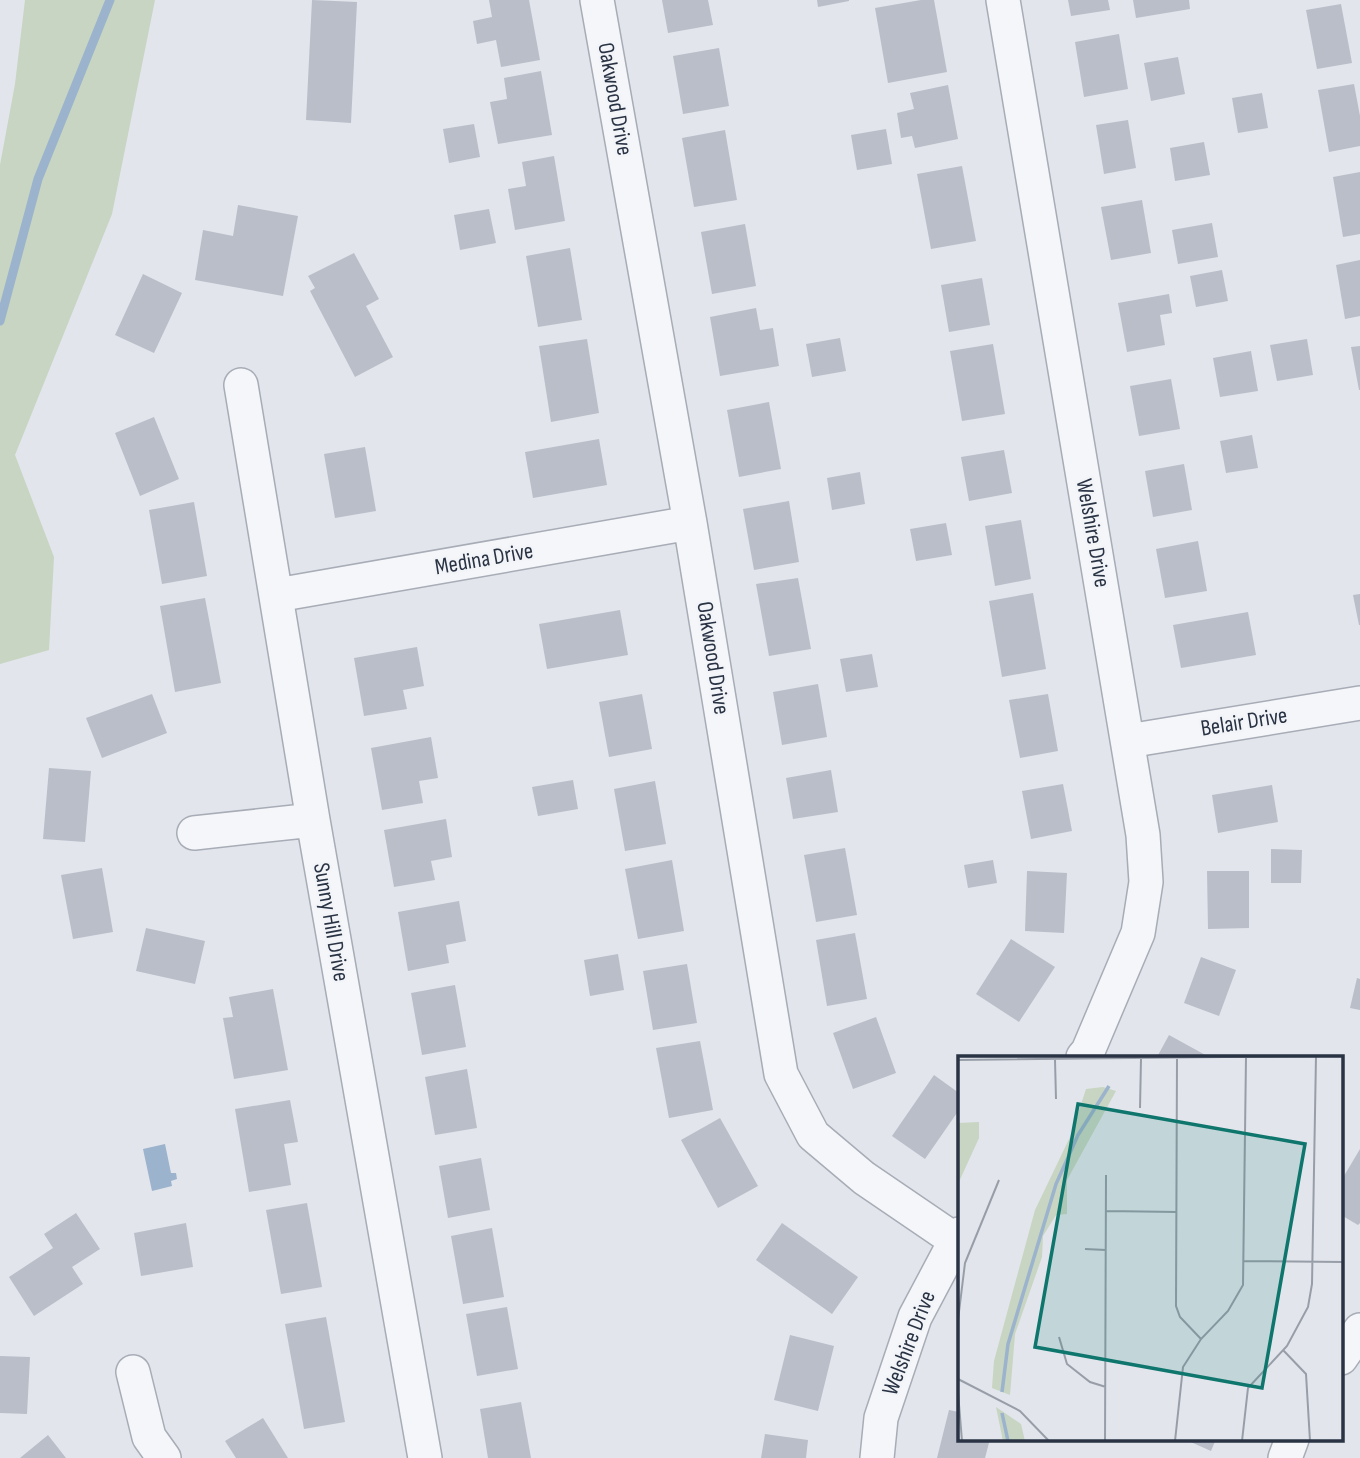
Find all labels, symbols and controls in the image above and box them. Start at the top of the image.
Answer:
street label: Oakwood Drive [591,40,639,158]
street label: Welshire Drive [1070,477,1116,589]
street label: Medina Drive [433,537,535,581]
street label: Oakwood Drive [690,599,736,717]
street label: Belair Drive [1199,701,1289,743]
street label: Sunny Hill Drive [307,861,355,983]
inset map [958,1056,1342,1440]
street label: Welshire Drive [876,1287,942,1399]

